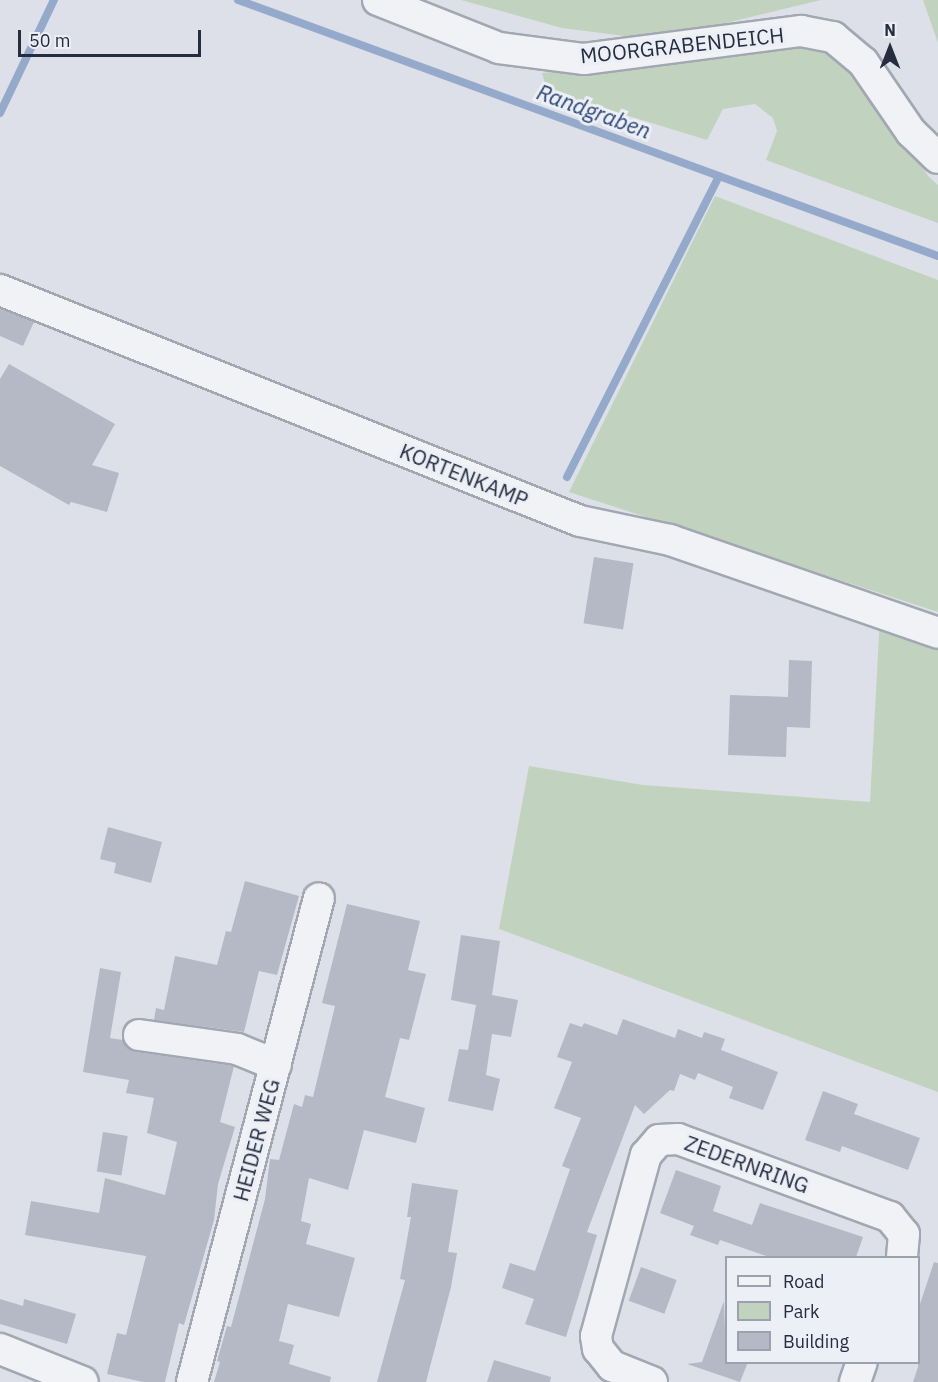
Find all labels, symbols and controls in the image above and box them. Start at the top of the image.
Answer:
scale bar [21,18,204,56]
north arrow [860,18,920,78]
text: N [884,20,896,40]
street label: MOORGRABENDEICH [579,22,785,68]
text: 50 m [29,29,71,52]
water label: Randgraben [533,78,655,144]
street label: KORTENKAMP [396,438,532,512]
street label: HEIDER WEG [228,1076,284,1204]
street label: ZEDERNRING [681,1130,813,1198]
legend [725,1256,920,1364]
text: Road [783,1270,824,1293]
text: Park [783,1300,819,1323]
text: Building [783,1330,849,1353]

